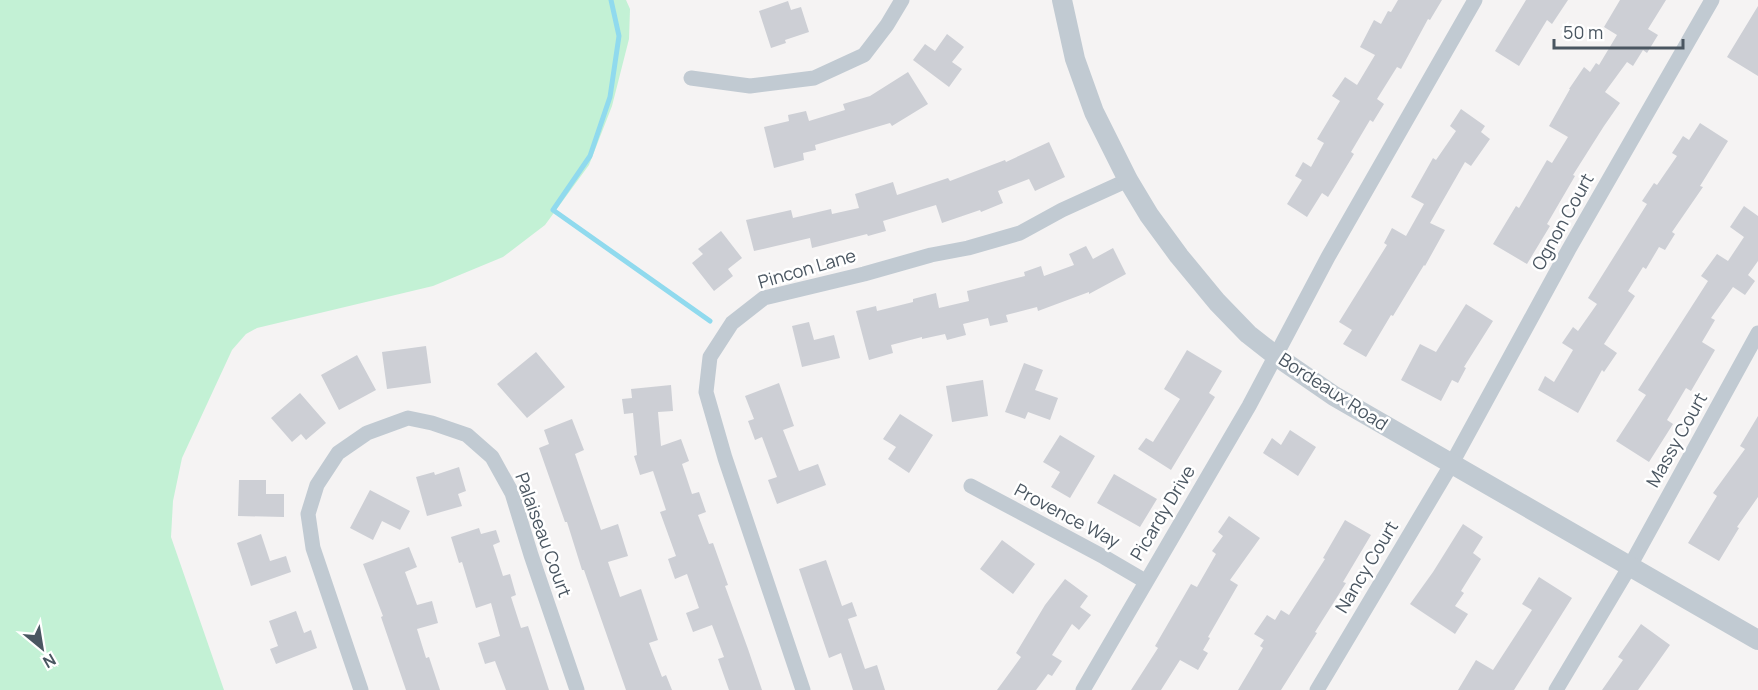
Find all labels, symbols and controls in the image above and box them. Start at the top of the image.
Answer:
scale bar [1554,12,1683,50]
text: 50 m [1563,20,1603,44]
street label: Ognon Court [1526,169,1599,274]
street label: Pincon Lane [755,243,858,293]
street label: Bordeaux Road [1274,347,1393,435]
street label: Massy Court [1640,388,1712,491]
street label: Picardy Drive [1124,460,1200,565]
street label: Palaiseau Court [510,469,578,600]
street label: Provence Way [1011,477,1125,553]
street label: Nancy Court [1329,516,1403,617]
north arrow [12,618,72,678]
text: N [39,649,60,673]

